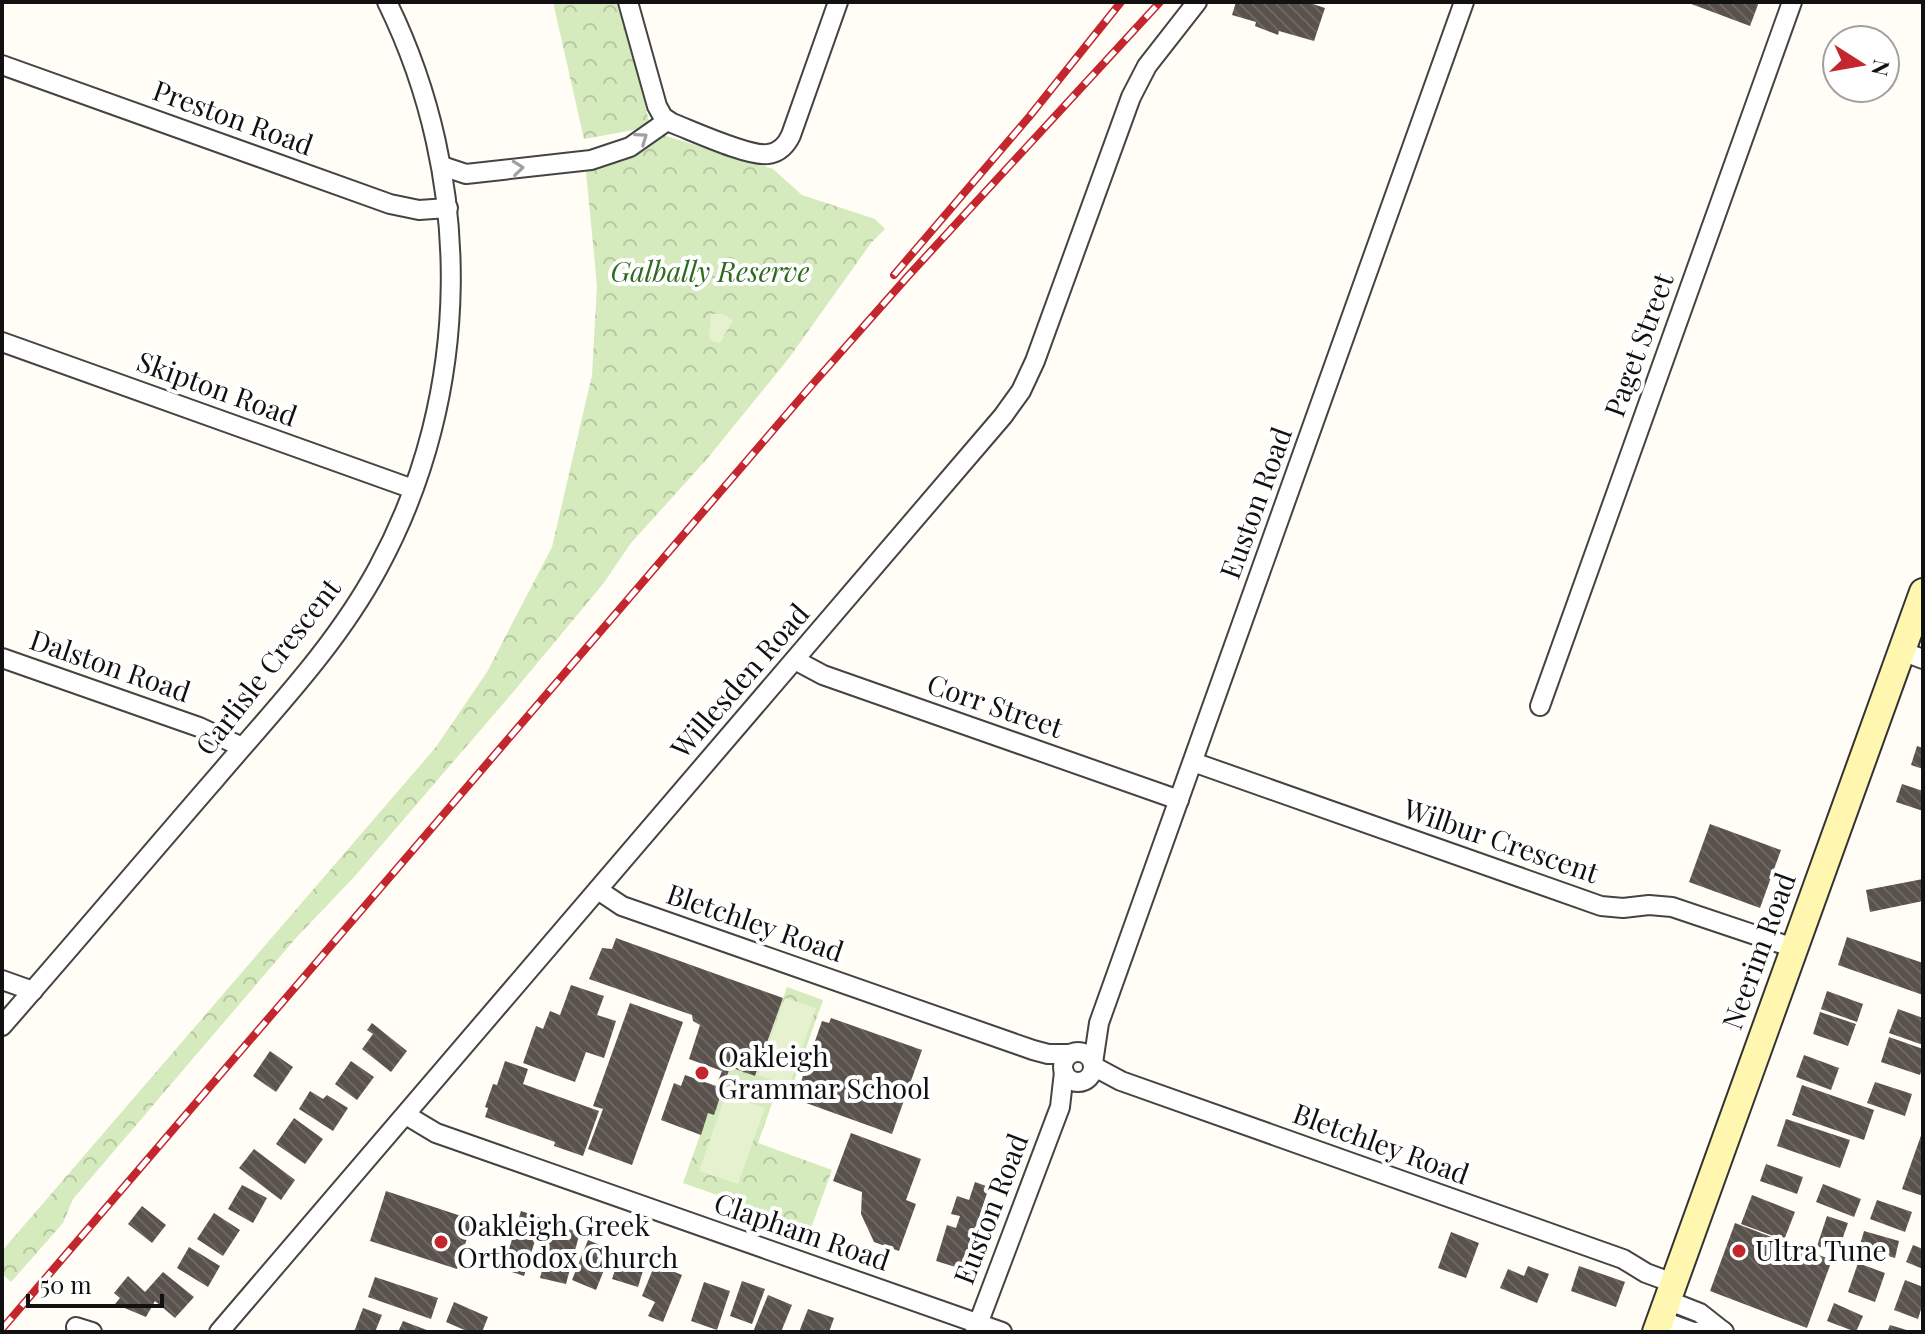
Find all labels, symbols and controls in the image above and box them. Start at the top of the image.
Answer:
north arrow [1821,24,1901,104]
text: N [1865,57,1898,79]
street label: Preston Road [148,71,319,163]
one-way arrow [634,133,648,148]
one-way arrow [512,160,525,177]
park label: Galbally Reserve [610,252,810,289]
street label: Paget Street [1594,266,1681,421]
street label: Skipton Road [132,342,303,434]
street label: Euston Road [1210,422,1299,583]
street label: Carlisle Crescent [186,569,348,762]
street label: Willesden Road [661,595,816,766]
street label: Dalston Road [25,620,196,709]
street label: Corr Street [923,664,1069,745]
street label: Wilbur Crescent [1398,789,1605,891]
street label: Neerim Road [1712,867,1803,1034]
street label: Bletchley Road [662,874,849,969]
place label: Oakleigh Grammar School [718,1037,930,1106]
marker: Oakleigh Grammar School [693,1064,711,1082]
street label: Bletchley Road [1288,1094,1475,1192]
street label: Euston Road [944,1128,1035,1289]
street label: Clapham Road [710,1183,895,1278]
place label: Oakleigh Greek Orthodox Church [457,1206,679,1275]
place label: Ultra Tune [1755,1231,1887,1268]
marker: Oakleigh Greek Orthodox Church [432,1233,450,1251]
marker: Ultra Tune [1730,1242,1748,1260]
scale bar [28,1258,162,1308]
text: 50 m [40,1268,92,1300]

